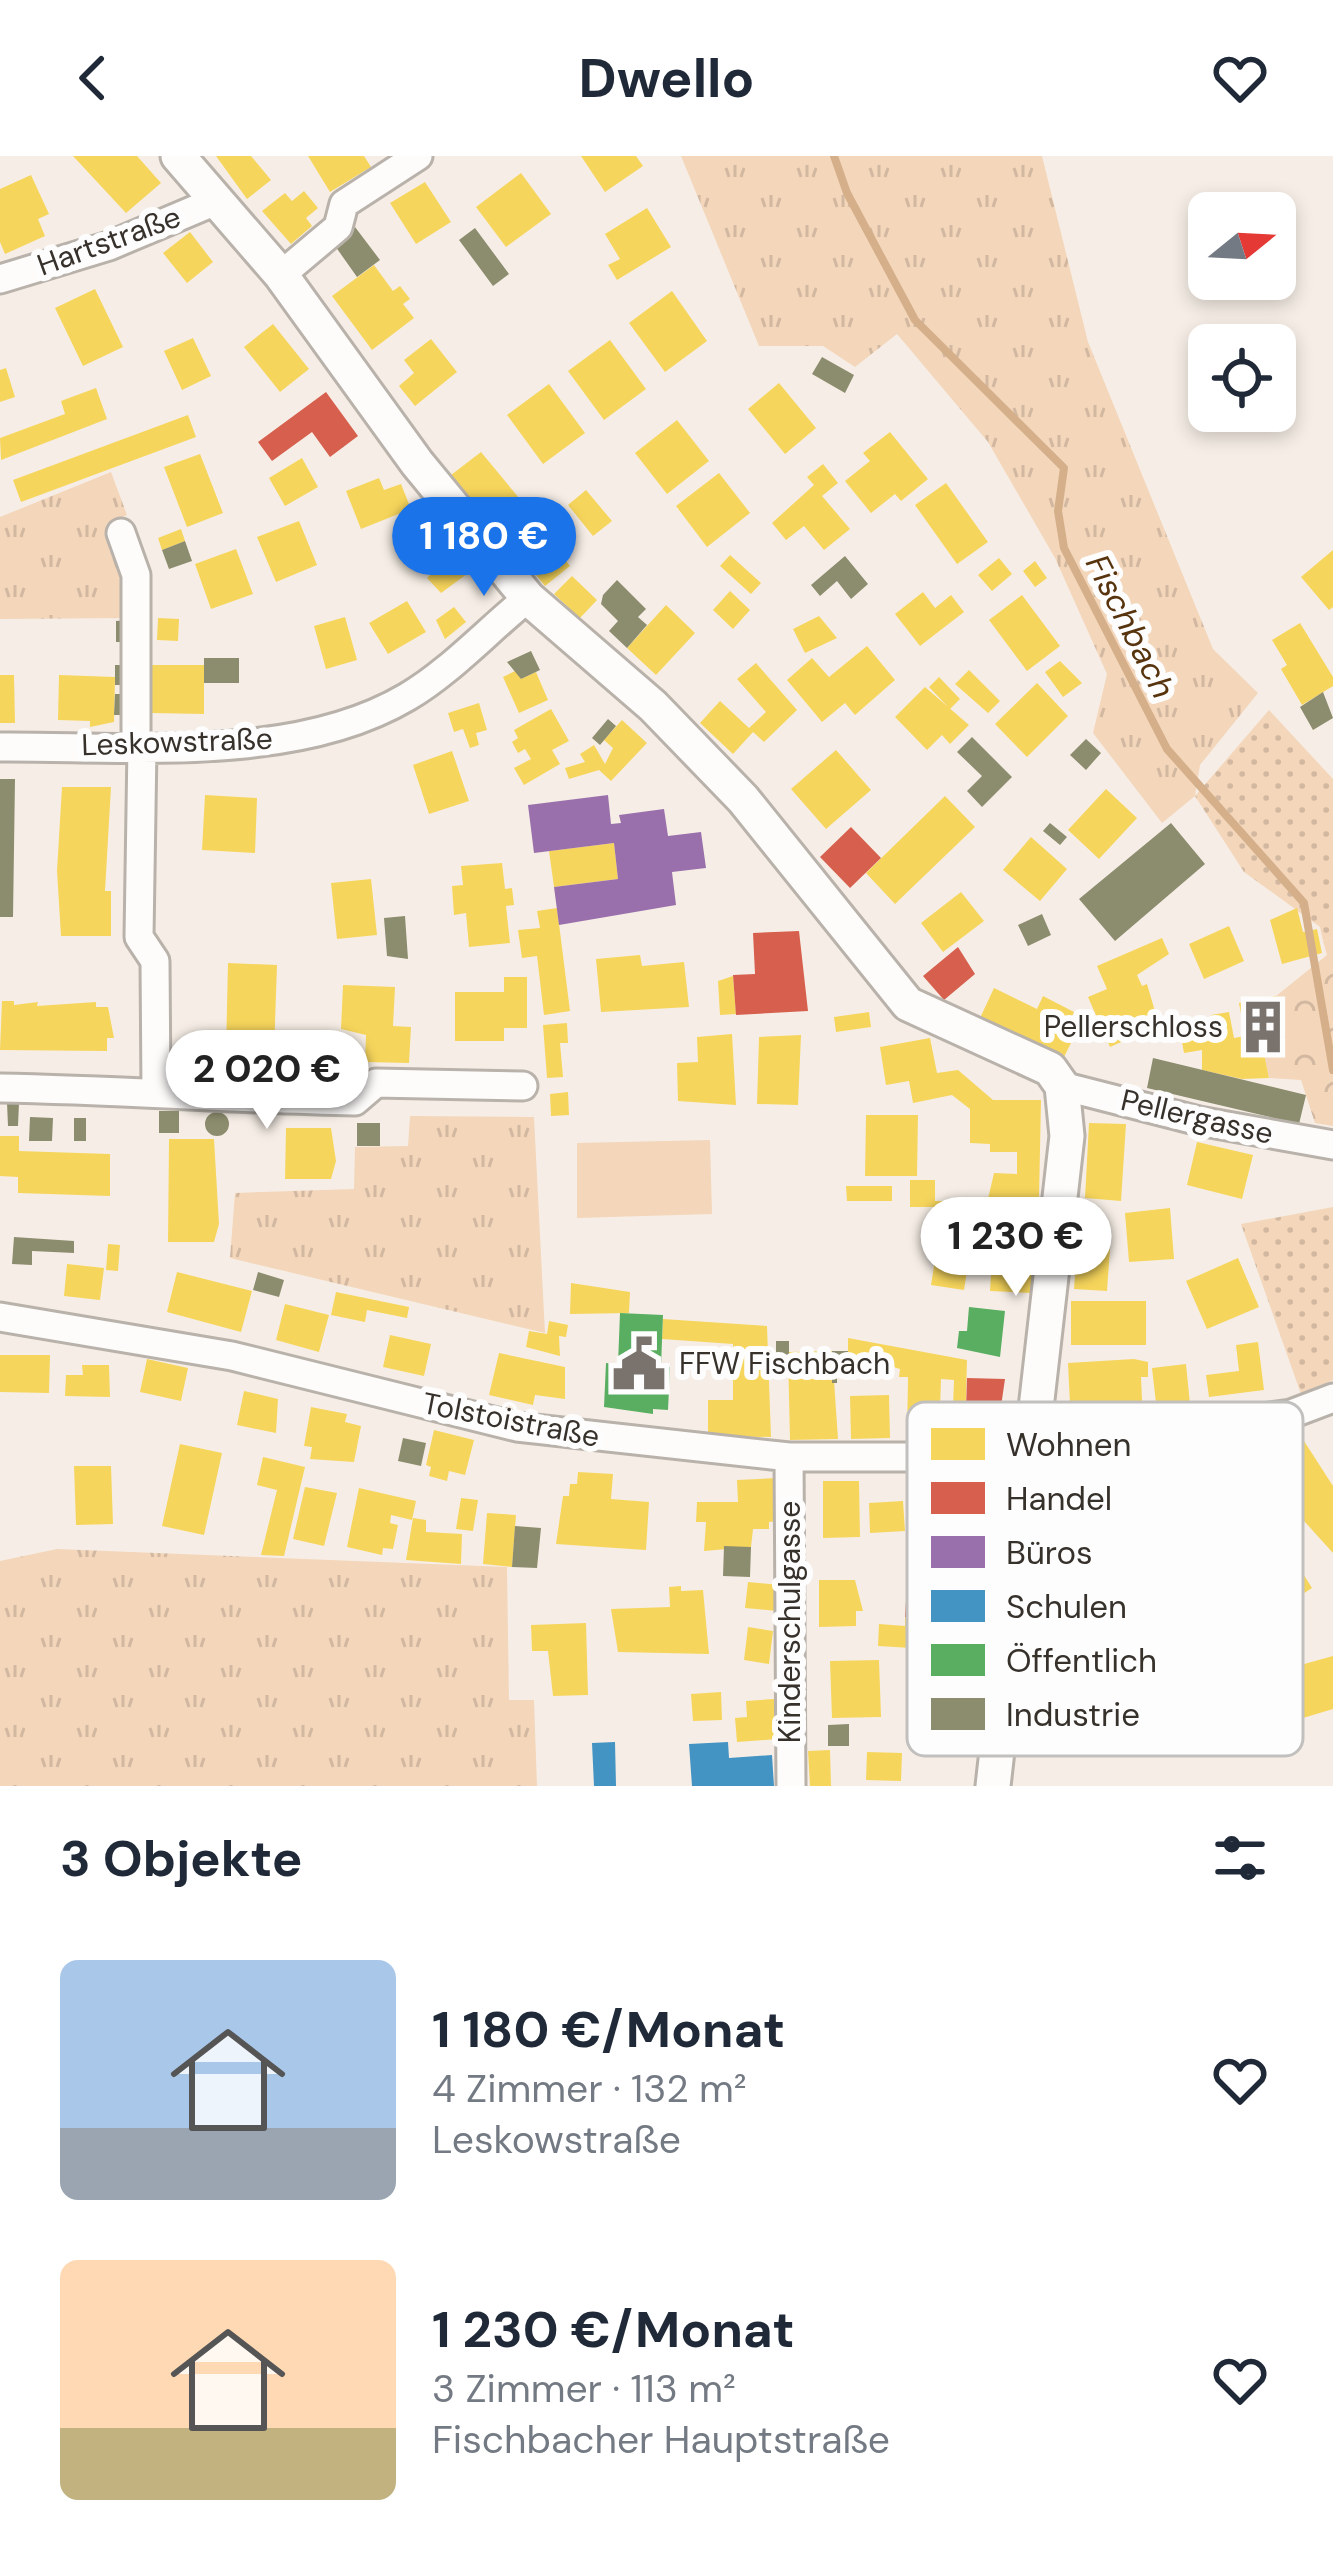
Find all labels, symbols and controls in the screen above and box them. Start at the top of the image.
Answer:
text: Dwello [579,43,754,114]
icon: back [60,45,126,111]
icon: heart [1207,45,1273,111]
north arrow [1188,192,1296,300]
map controls [1188,192,1296,432]
street label: Hartstraße [32,197,186,284]
button: locate [1188,324,1296,432]
pin: 1 180 € [373,497,595,599]
text: 1 180 € [419,510,549,561]
water label: Fischbach [1076,547,1185,705]
street label: Leskowstraße [81,719,273,764]
building icon: Pellerschloss [1234,998,1292,1056]
place label: Pellerschloss [1044,1007,1223,1046]
pin: 2 020 € [156,1030,378,1132]
text: 2 020 € [193,1043,341,1094]
street label: Pellergasse [1117,1080,1277,1153]
pin: 1 230 € [905,1197,1127,1299]
text: 1 230 € [948,1210,1084,1261]
public building icon: FFW Fischbach [610,1335,668,1393]
place label: FFW Fischbach [679,1344,890,1383]
street label: Tolstoistraße [419,1383,603,1456]
legend [907,1402,1303,1756]
text: Wohnen [1006,1423,1131,1466]
text: Handel [1006,1477,1112,1520]
street label: Kinderschulgasse [770,1501,809,1743]
text: Büros [1006,1531,1093,1574]
text: Schulen [1006,1585,1127,1628]
text: Öffentlich [1006,1639,1157,1682]
text: Industrie [1006,1693,1140,1736]
text: 3 Objekte [60,1825,302,1892]
icon: filters [1207,1825,1273,1891]
text: 1 180 €/Monat [432,1996,785,2063]
icon: home [156,2008,300,2152]
icon: heart [1207,2047,1273,2113]
text: 4 Zimmer · 132 m² [432,2063,747,2114]
text: Leskowstraße [432,2114,681,2165]
text: 1 230 €/Monat [432,2296,795,2363]
icon: home [156,2308,300,2452]
icon: heart [1207,2347,1273,2413]
text: 3 Zimmer · 113 m² [432,2363,736,2414]
text: Fischbacher Hauptstraße [432,2414,890,2465]

